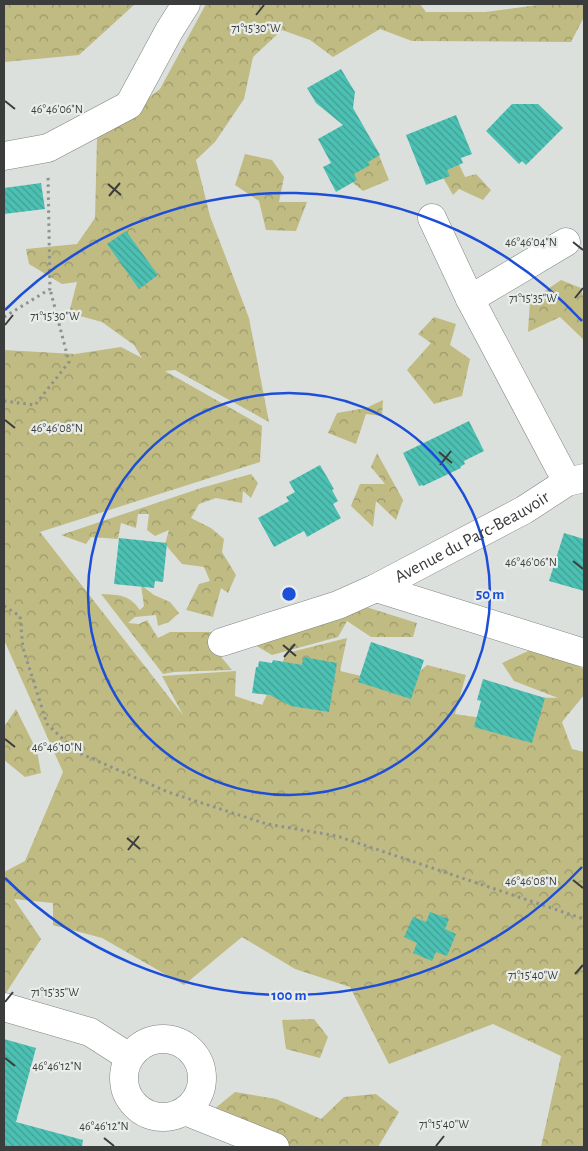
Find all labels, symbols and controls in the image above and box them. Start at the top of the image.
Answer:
text: 71°15'30"W [231,22,281,34]
text: 46°46'06"N [31,103,83,115]
text: 46°46'04"N [505,236,557,248]
text: 71°15'35"W [509,292,557,304]
text: 71°15'30"W [30,310,80,322]
text: 46°46'08"N [31,422,83,434]
street label: Avenue du Parc-Beauvoir [392,488,553,587]
text: 46°46'06"N [505,556,557,568]
centre of rings [280,585,298,603]
text: 50 m [476,587,504,602]
text: 46°46'10"N [32,741,82,753]
text: 46°46'08"N [505,875,557,887]
text: 71°15'40"W [508,969,558,981]
text: 71°15'35"W [31,986,79,998]
text: 100 m [271,988,307,1003]
text: 46°46'12"N [32,1060,82,1072]
text: 71°15'40"W [419,1118,469,1130]
text: 46°46'12"N [79,1120,129,1132]

